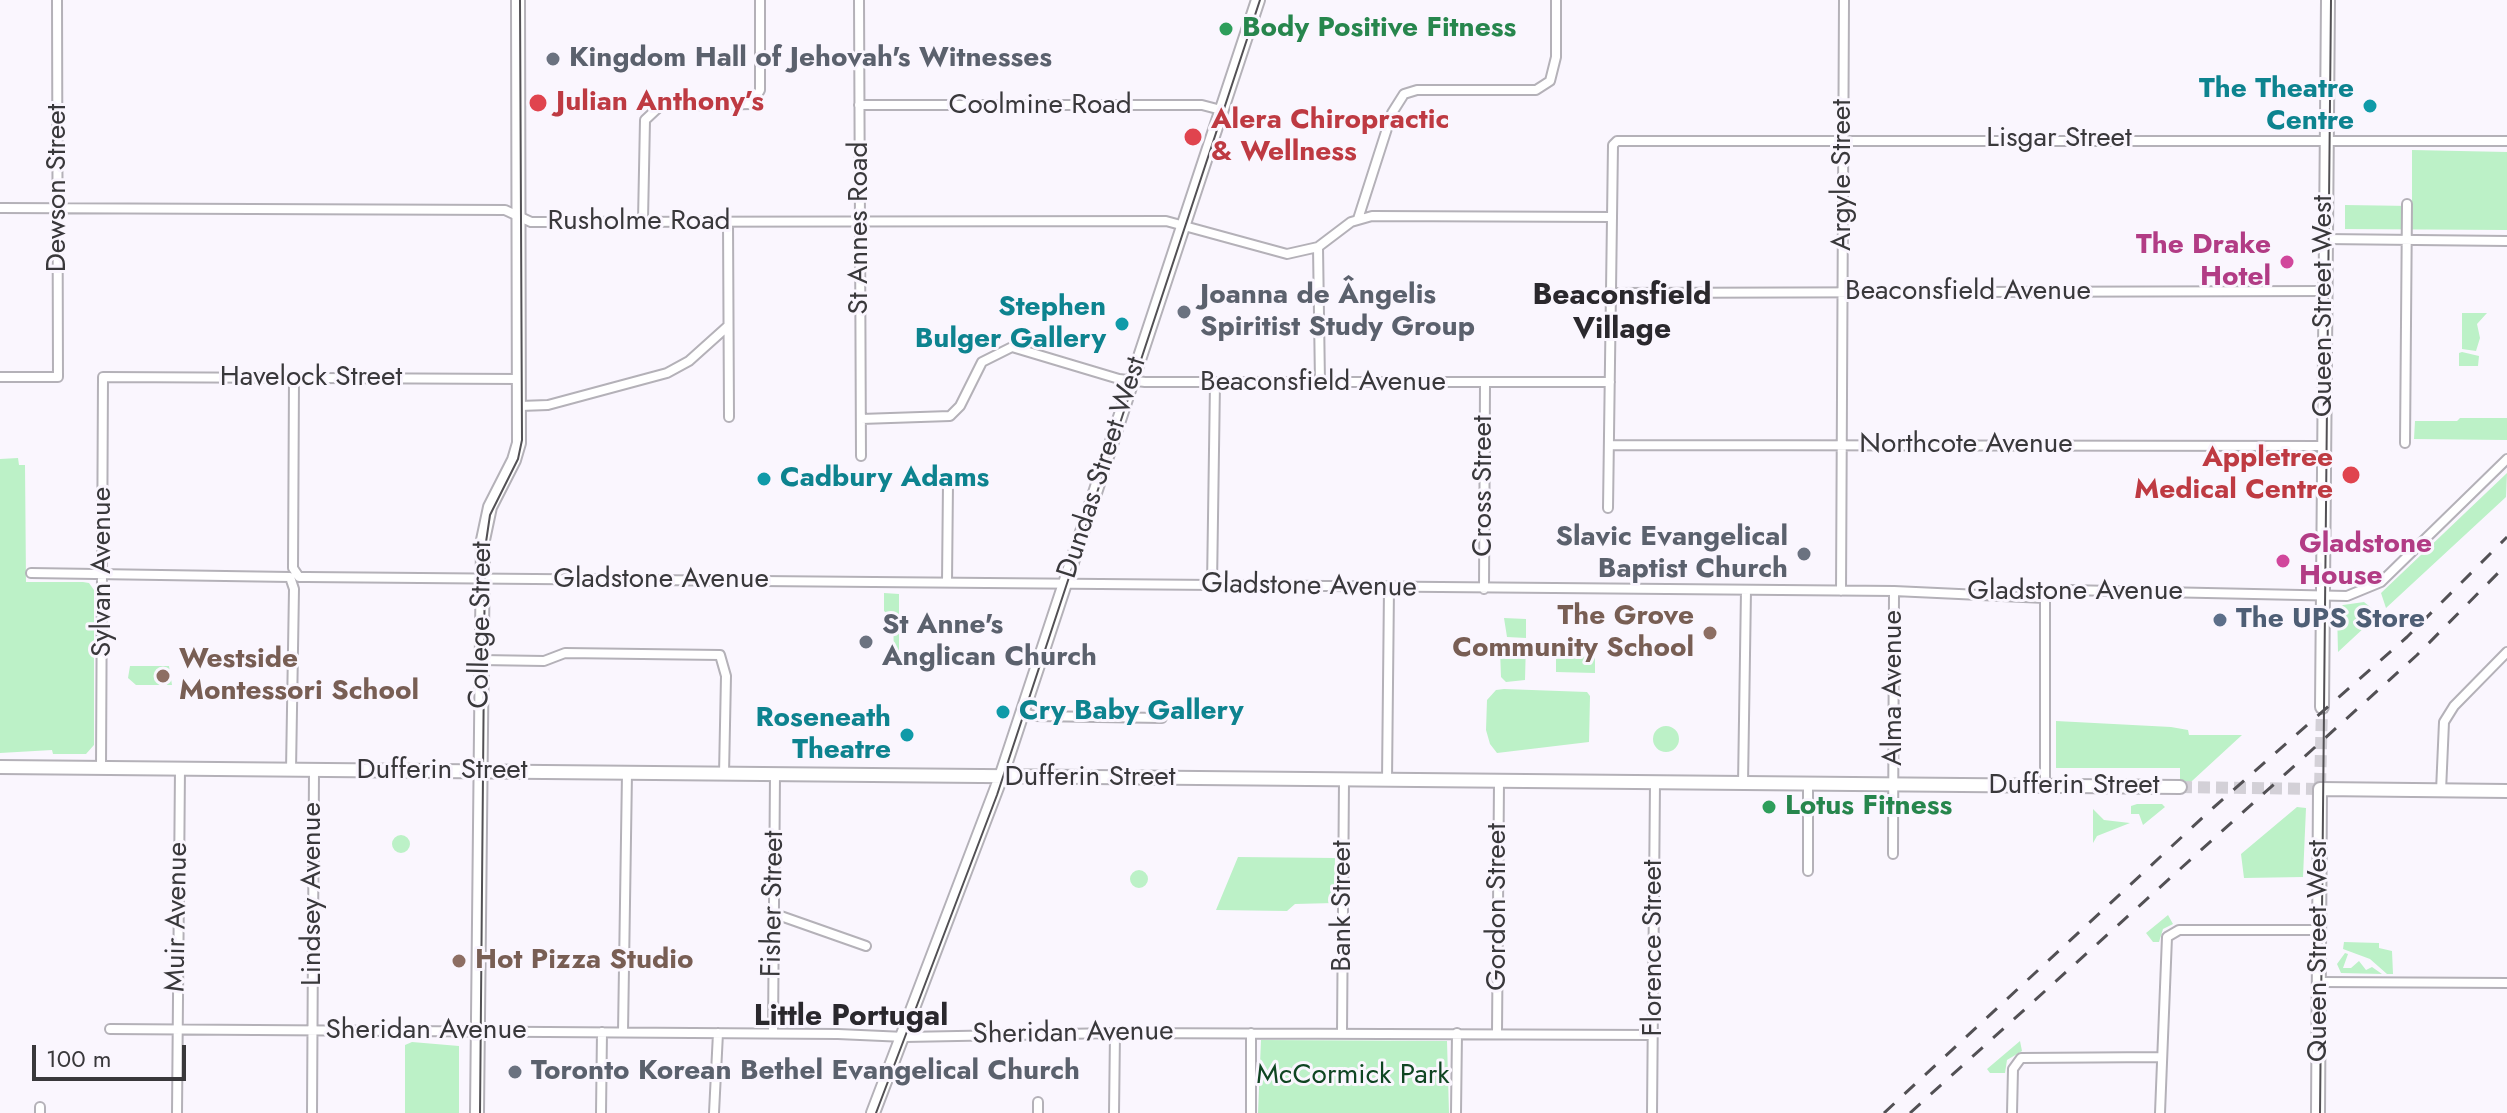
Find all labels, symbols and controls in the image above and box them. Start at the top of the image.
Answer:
place label: Body Positive Fitness [1242,12,1516,46]
marker: Body Positive Fitness [1217,20,1235,38]
place label: Kingdom Hall of Jehovah's Witnesses [569,42,1052,76]
marker: Kingdom Hall of Jehovah's Witnesses [544,50,562,68]
place label: The Theatre Centre [2199,73,2354,139]
place label: Julian Anthony’s [556,86,764,120]
street label: Coolmine Road [948,89,1132,123]
marker: Julian Anthony’s [527,92,549,114]
marker: The Theatre Centre [2361,97,2379,115]
street label: Argyle Street [1826,99,1860,251]
street label: Dewson Street [41,104,75,272]
place label: Alera Chiropractic & Wellness [1211,104,1449,170]
street label: Lisgar Street [1986,122,2132,156]
marker: Alera Chiropractic & Wellness [1182,126,1204,148]
street label: St Annes Road [843,142,877,314]
street label: Queen Street West [2307,195,2341,417]
street label: Rusholme Road [547,205,731,239]
place label: The Drake Hotel [2136,229,2271,295]
marker: The Drake Hotel [2278,253,2296,271]
street label: Beaconsfield Avenue [1845,275,2091,309]
place label: Joanna de Ângelis Spiritist Study Group [1200,279,1475,345]
district label: Beaconsfield Village [1532,279,1712,350]
place label: Stephen Bulger Gallery [915,291,1106,357]
marker: Joanna de Ângelis Spiritist Study Group [1175,303,1193,321]
marker: Stephen Bulger Gallery [1113,315,1131,333]
street label: Dundas Street West [1051,353,1155,583]
street label: Havelock Street [220,361,402,395]
street label: Beaconsfield Avenue [1200,366,1446,400]
street label: Cross Street [1467,415,1501,557]
street label: Northcote Avenue [1859,428,2073,462]
place label: Appletree Medical Centre [2134,442,2333,508]
place label: Cadbury Adams [780,462,989,496]
marker: Appletree Medical Centre [2340,464,2362,486]
marker: Cadbury Adams [755,470,773,488]
street label: Sylvan Avenue [86,487,120,657]
place label: Slavic Evangelical Baptist Church [1556,521,1788,587]
place label: Gladstone House [2299,528,2432,594]
street label: College Street [464,541,500,709]
marker: Slavic Evangelical Baptist Church [1795,545,1813,563]
marker: Gladstone House [2274,552,2292,570]
street label: Gladstone Avenue [553,563,769,597]
street label: Gladstone Avenue [1201,568,1417,606]
street label: Gladstone Avenue [1967,575,2183,609]
place label: The Grove Community School [1452,600,1694,666]
place label: The UPS Store [2236,603,2425,637]
place label: St Anne's Anglican Church [882,609,1097,675]
street label: Alma Avenue [1877,610,1911,766]
marker: The UPS Store [2211,611,2229,629]
marker: The Grove Community School [1701,624,1719,642]
marker: St Anne's Anglican Church [857,633,875,651]
place label: Westside Montessori School [179,643,419,709]
marker: Westside Montessori School [154,667,172,685]
place label: Cry Baby Gallery [1019,695,1243,729]
place label: Roseneath Theatre [755,702,891,768]
marker: Cry Baby Gallery [994,703,1012,721]
marker: Roseneath Theatre [898,726,916,744]
street label: Dufferin Street [357,754,527,788]
street label: Dufferin Street [1005,761,1175,795]
street label: Dufferin Street [1989,769,2159,803]
place label: Lotus Fitness [1785,790,1952,824]
marker: Lotus Fitness [1760,798,1778,816]
street label: Lindsey Avenue [296,802,330,986]
street label: Gordon Street [1481,823,1515,991]
street label: Fisher Street [756,830,792,978]
street label: Bank Street [1326,840,1360,972]
street label: Queen Street West [2302,840,2336,1062]
street label: Muir Avenue [160,842,196,992]
street label: Florence Street [1637,859,1671,1037]
place label: Hot Pizza Studio [475,944,694,978]
marker: Hot Pizza Studio [450,952,468,970]
district label: Little Portugal [754,1000,948,1036]
street label: Sheridan Avenue [325,1014,527,1048]
street label: Sheridan Avenue [972,1015,1174,1053]
scale bar [36,1029,190,1079]
text: 100 m [46,1041,112,1076]
place label: Toronto Korean Bethel Evangelical Church [531,1055,1080,1089]
park label: McCormick Park [1256,1059,1450,1093]
marker: Toronto Korean Bethel Evangelical Church [506,1063,524,1081]

